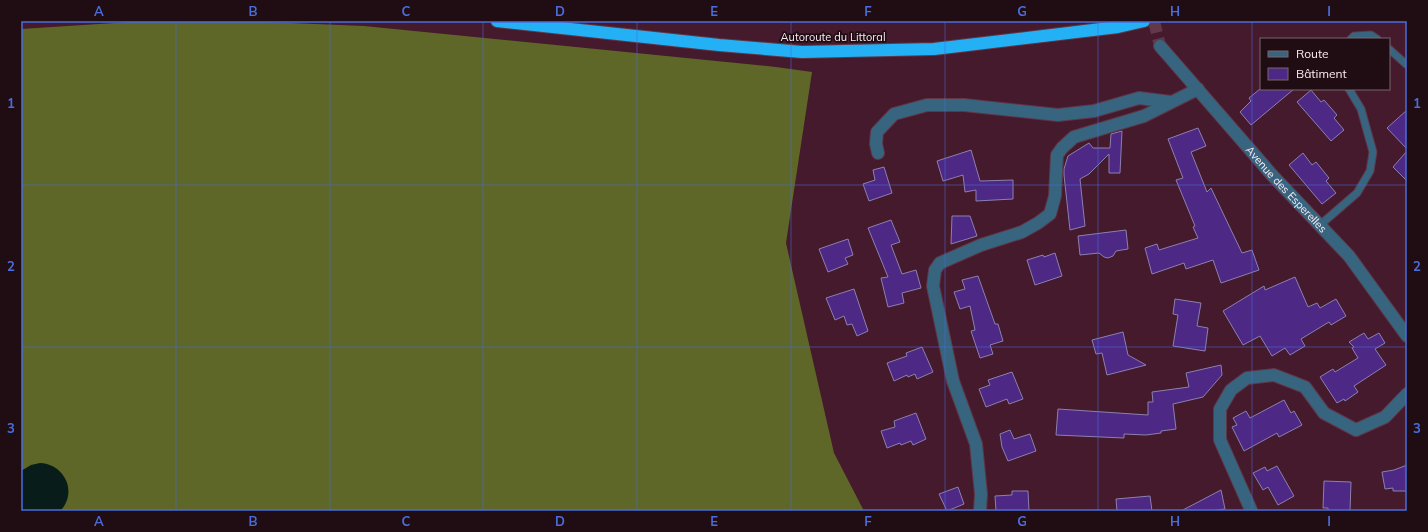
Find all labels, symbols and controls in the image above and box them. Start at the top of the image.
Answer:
text: A [94,3,104,19]
text: B [249,3,258,19]
text: C [402,3,411,19]
text: D [555,3,565,19]
text: E [710,3,718,19]
text: F [864,3,872,19]
text: G [1017,3,1027,19]
text: H [1170,3,1180,19]
text: I [1327,3,1331,19]
street label: Autoroute du Littoral [780,30,886,44]
legend [1260,38,1390,90]
text: Route [1296,46,1329,61]
text: Bâtiment [1296,66,1347,81]
text: 1 [7,95,15,111]
text: 1 [1413,95,1421,111]
street label: Avenue des Esperelles [1243,143,1330,235]
text: 2 [7,258,15,274]
text: 2 [1413,258,1421,274]
text: 3 [7,420,15,436]
text: 3 [1413,420,1421,436]
text: A [94,513,104,529]
text: B [249,513,258,529]
text: C [402,513,411,529]
text: D [555,513,565,529]
text: E [710,513,718,529]
text: F [864,513,872,529]
text: G [1017,513,1027,529]
text: H [1170,513,1180,529]
text: I [1327,513,1331,529]

